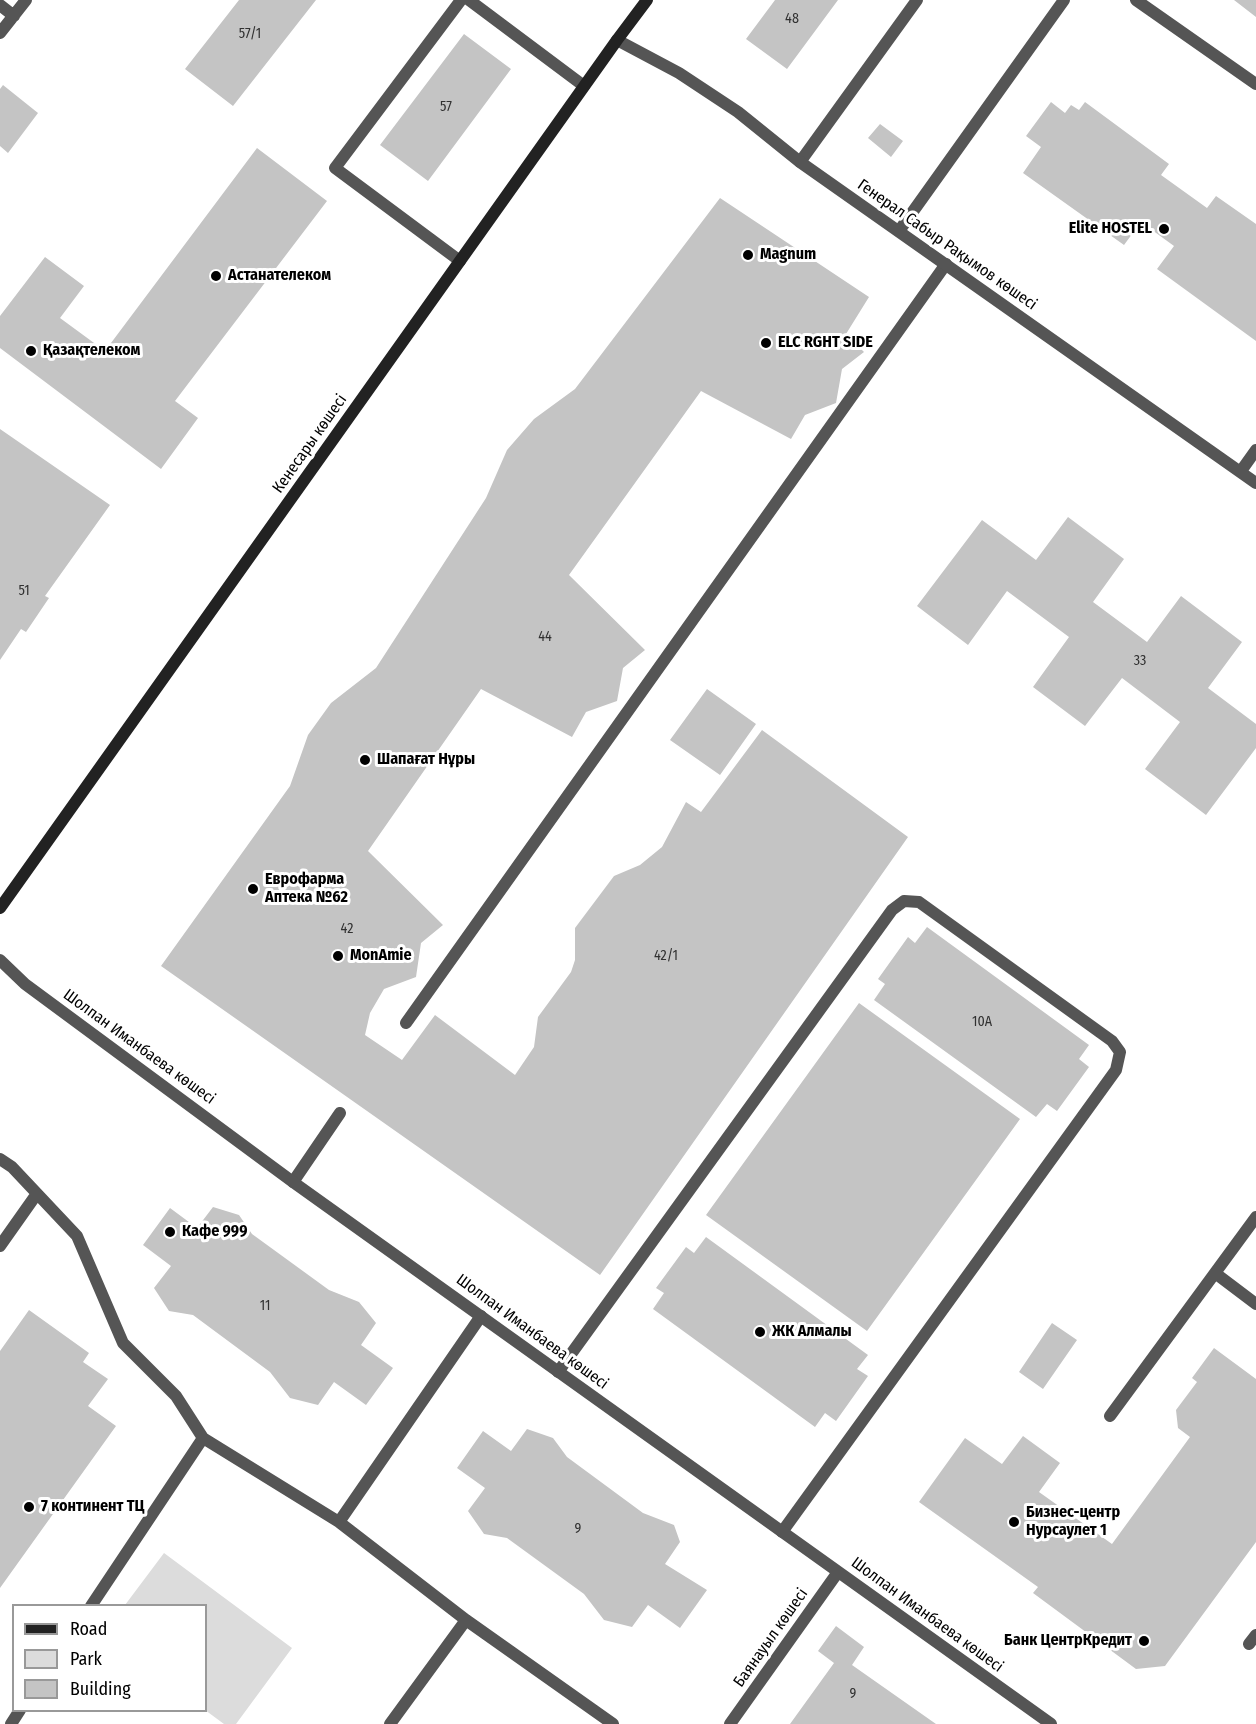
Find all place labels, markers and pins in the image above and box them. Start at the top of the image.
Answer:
place label: Elite HOSTEL [1069,219,1152,239]
marker: Elite HOSTEL [1157,222,1171,236]
place label: Magnum [760,245,816,265]
marker: Magnum [741,248,755,262]
place label: Астанателеком [228,266,331,286]
marker: Астанателеком [209,269,223,283]
place label: ELC RGHT SIDE [778,333,873,353]
marker: ELC RGHT SIDE [759,336,773,350]
place label: Қазақтелеком [43,341,140,361]
marker: Қазақтелеком [24,344,38,358]
place label: Шапағат Нұры [377,750,475,770]
marker: Шапағат Нұры [358,753,372,767]
place label: Еврофарма Аптека №62 [265,870,348,908]
marker: Еврофарма Аптека №62 [246,882,260,896]
place label: MonAmie [350,946,412,966]
marker: MonAmie [331,949,345,963]
place label: Кафе 999 [182,1222,247,1242]
marker: Кафе 999 [163,1225,177,1239]
place label: ЖК Алмалы [772,1322,852,1342]
marker: ЖК Алмалы [753,1325,767,1339]
place label: 7 континент ТЦ [41,1497,145,1517]
marker: 7 континент ТЦ [22,1500,36,1514]
place label: Бизнес-центр Нурсаулет 1 [1026,1503,1120,1541]
marker: Бизнес-центр Нурсаулет 1 [1007,1515,1021,1529]
place label: Банк ЦентрКредит [1004,1631,1132,1651]
marker: Банк ЦентрКредит [1137,1634,1151,1648]

